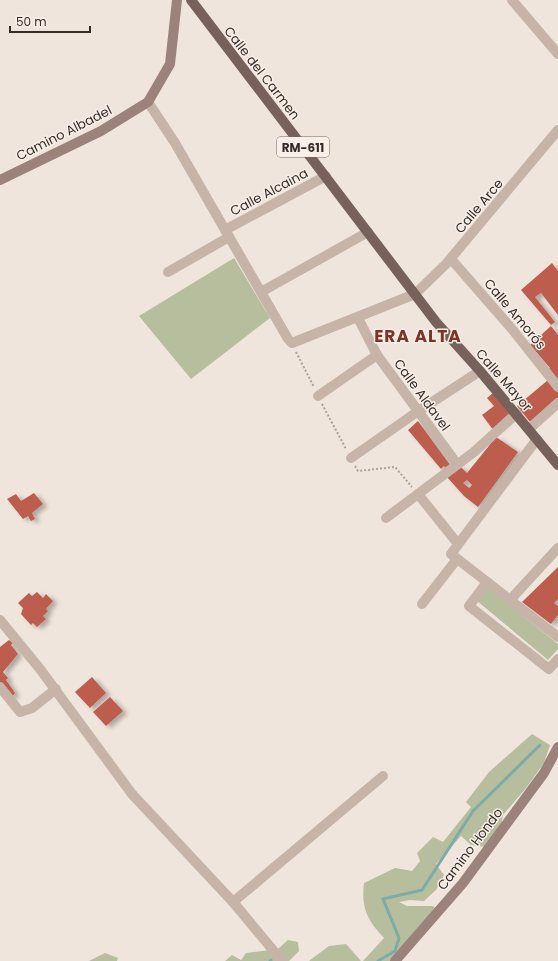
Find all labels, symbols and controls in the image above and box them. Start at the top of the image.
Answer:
scale bar [10,8,90,34]
text: 50 m [16,13,47,30]
street label: Calle del Carmen [220,22,304,124]
street label: Camino Albadel [13,101,115,165]
road number: RM-611 [277,137,329,157]
street label: Calle Alcaina [227,163,311,221]
street label: Calle Arce [450,174,508,238]
street label: Calle Amorós [480,274,550,354]
district label: ERA ALTA [374,324,462,348]
street label: Calle Mayor [471,345,537,415]
street label: Calle Aldavel [389,355,455,435]
street label: Camino Hondo [433,804,507,894]

